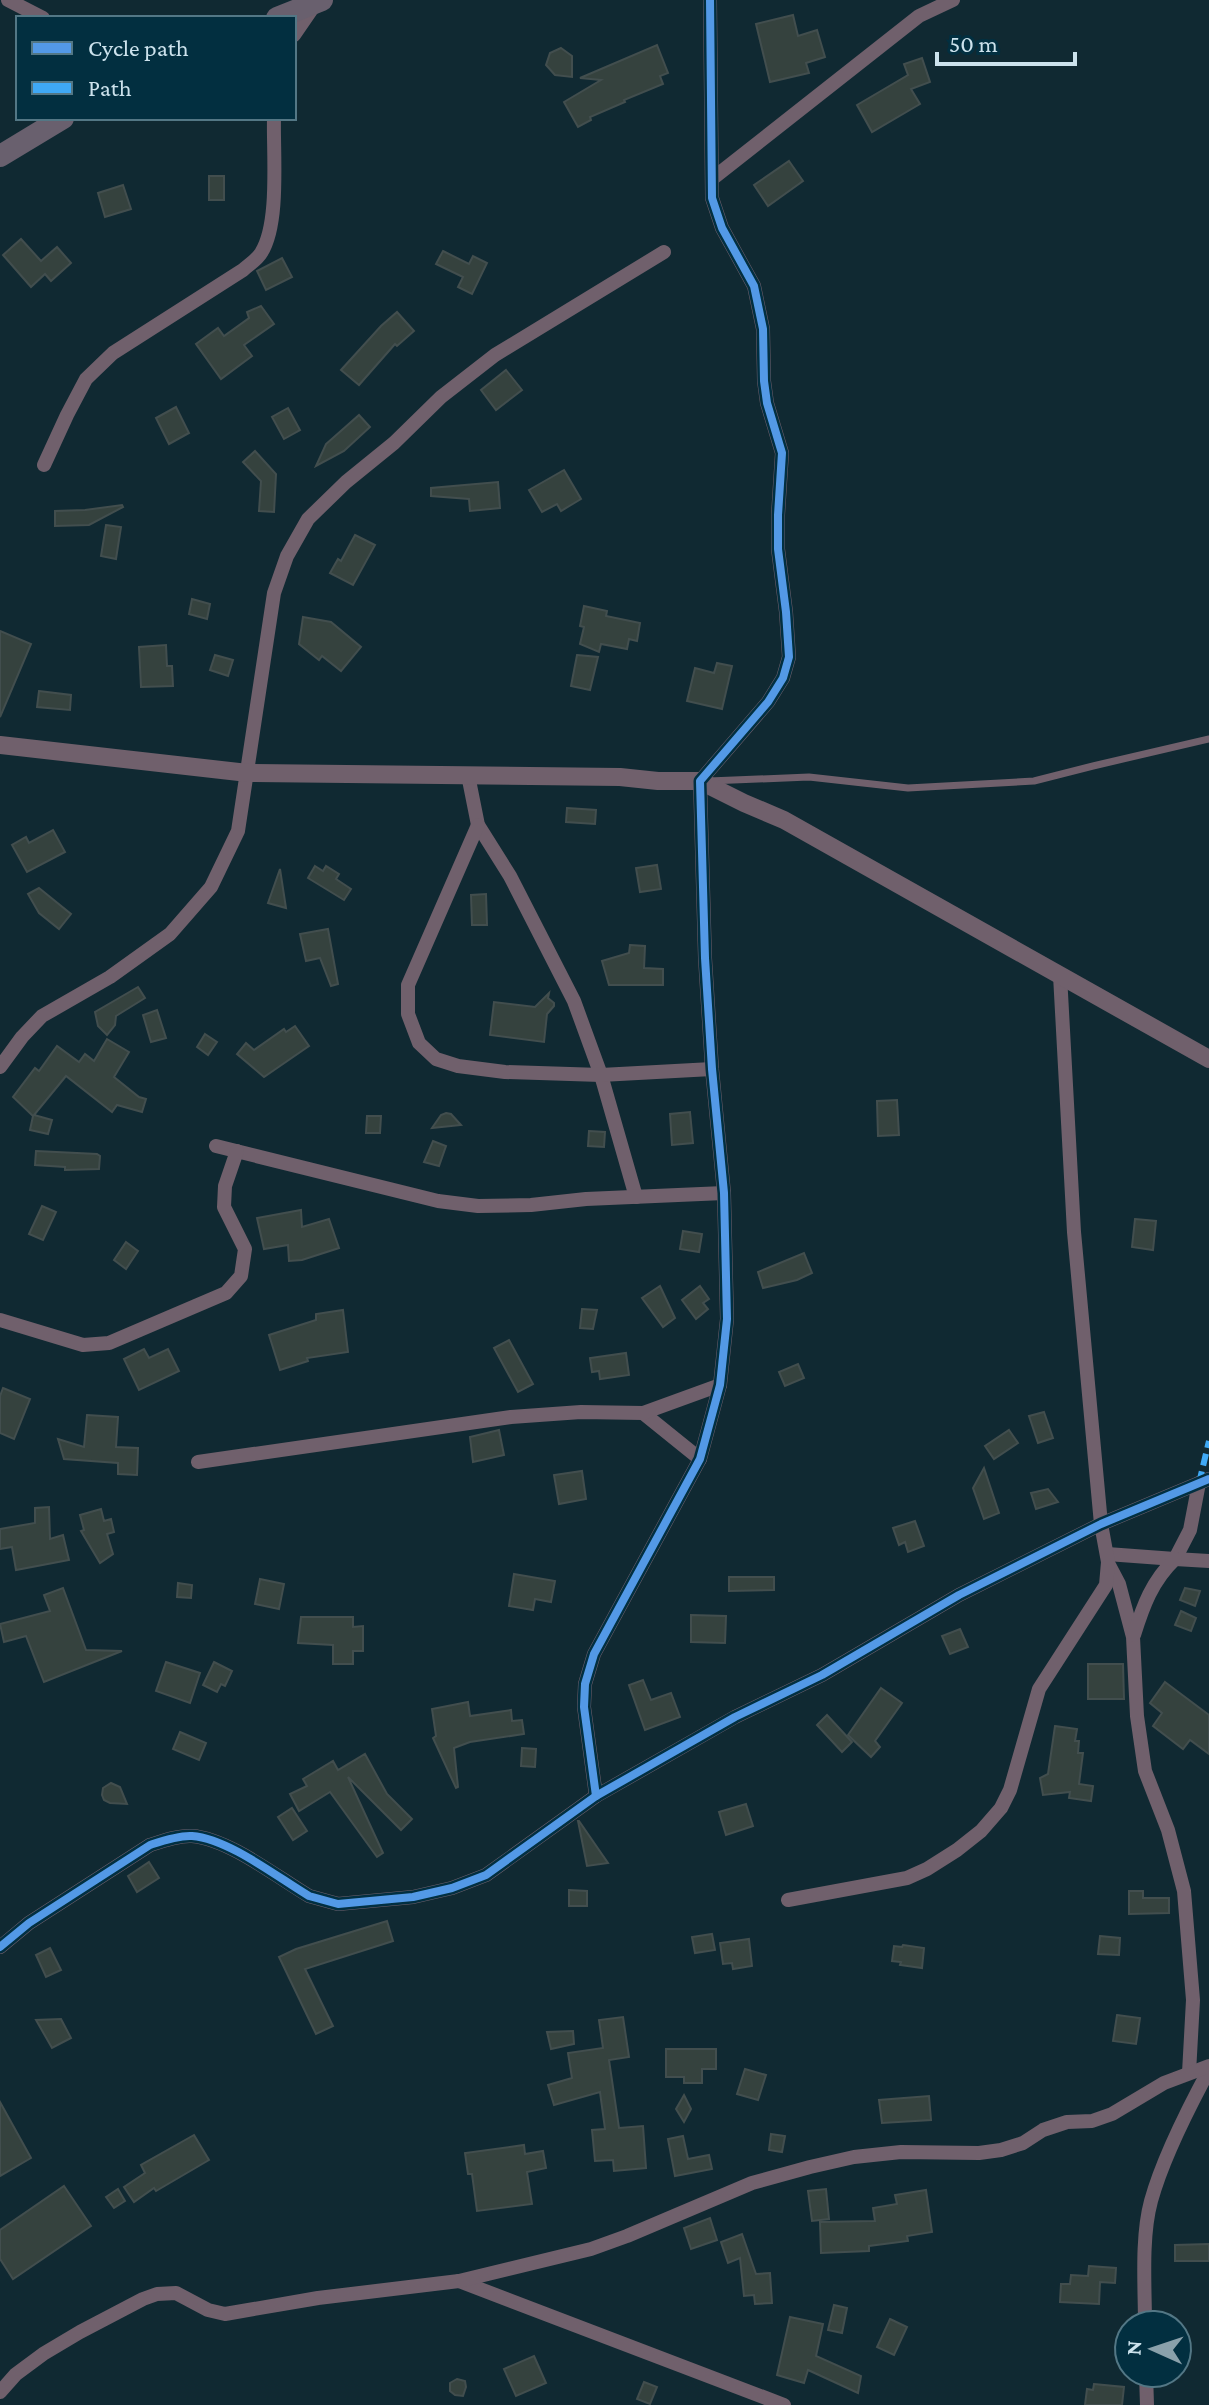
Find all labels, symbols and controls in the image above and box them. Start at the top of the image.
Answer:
legend [16,16,296,120]
scale bar [937,16,1075,66]
text: 50 m [949,30,998,57]
text: Cycle path [88,34,189,61]
text: Path [88,74,132,101]
north arrow [1113,2309,1193,2389]
text: N [1121,2340,1146,2356]

